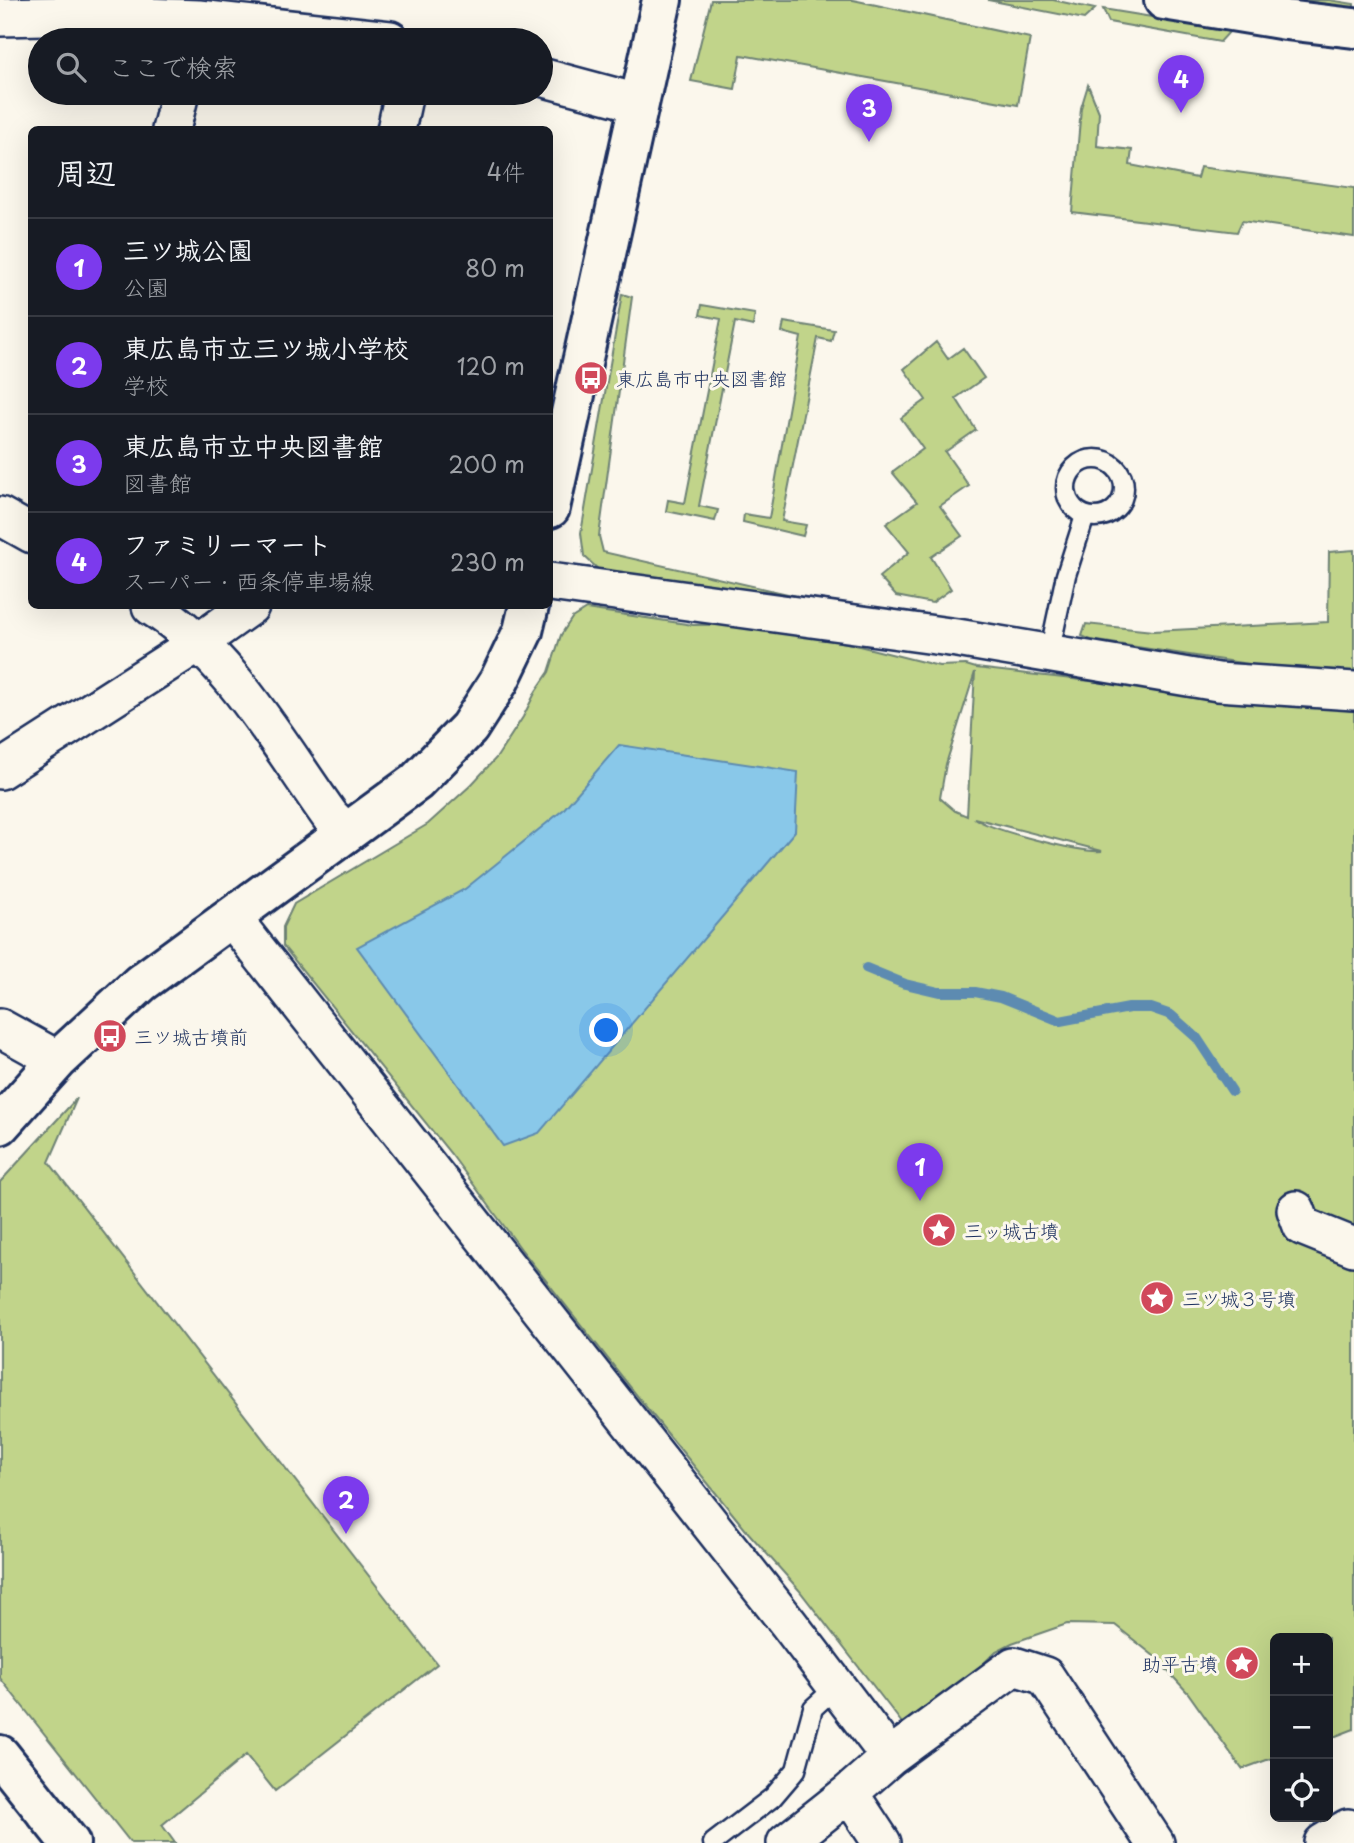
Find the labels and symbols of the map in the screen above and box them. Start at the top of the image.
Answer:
pin: 4 [1158,55,1204,113]
pin: 3 [846,84,892,142]
bus stop icon: 東広島市中央図書館 [572,359,610,397]
place label: 東広島市中央図書館 [616,364,787,392]
your location [589,1013,623,1047]
bus stop icon: 三ツ城古墳前 [91,1017,129,1055]
place label: 三ツ城古墳前 [134,1022,248,1050]
pin: 1 [897,1143,943,1201]
place icon: 三ッ城古墳 [920,1211,958,1249]
place label: 三ッ城古墳 [964,1216,1059,1244]
place icon: 三ツ城３号墳 [1138,1279,1176,1317]
place label: 三ツ城３号墳 [1182,1284,1296,1312]
pin: 2 [323,1476,369,1534]
place icon: 助平古墳 [1223,1644,1261,1682]
place label: 助平古墳 [1142,1649,1218,1677]

